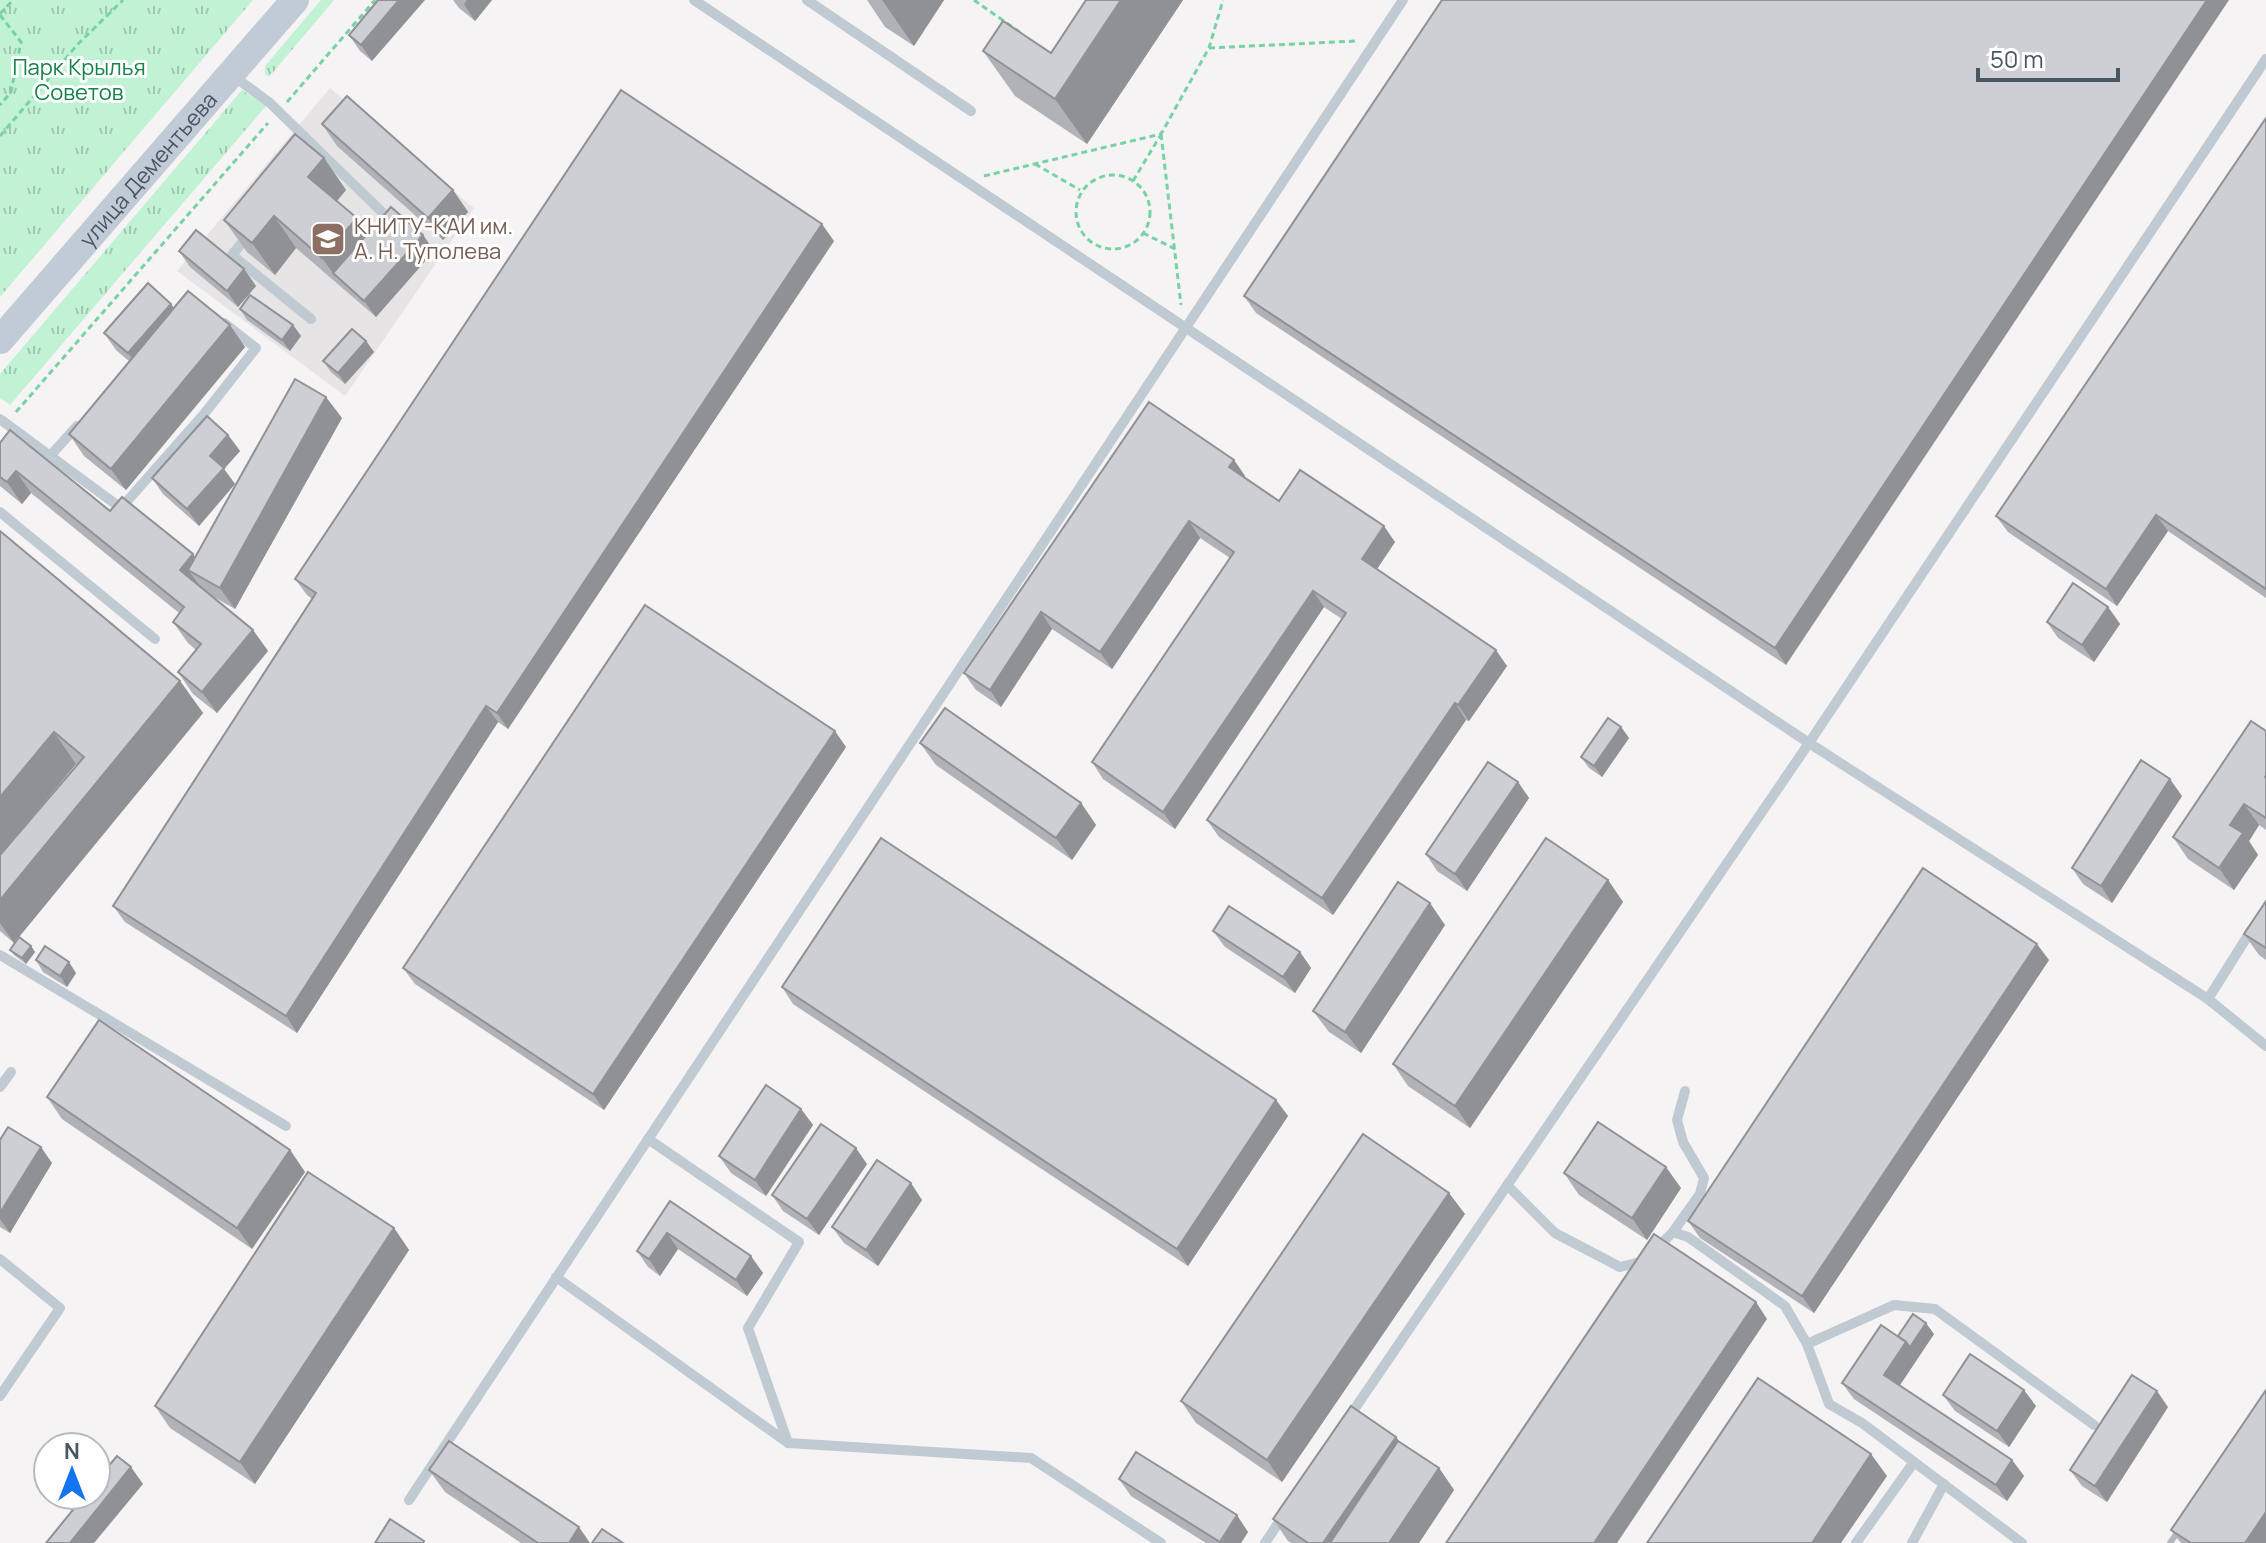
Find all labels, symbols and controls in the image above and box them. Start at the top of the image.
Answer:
scale bar [1978,32,2118,82]
text: 50 m [1990,42,2044,75]
park label: Парк Крылья Советов [12,52,146,107]
street label: улица Дементьева [72,85,224,253]
place label: КНИТУ-КАИ им. А. Н. Туполева [354,211,513,266]
school or university icon: КНИТУ-КАИ им. А. Н. Туполева [309,220,347,258]
north arrow [32,1431,112,1511]
text: N [64,1436,80,1466]

